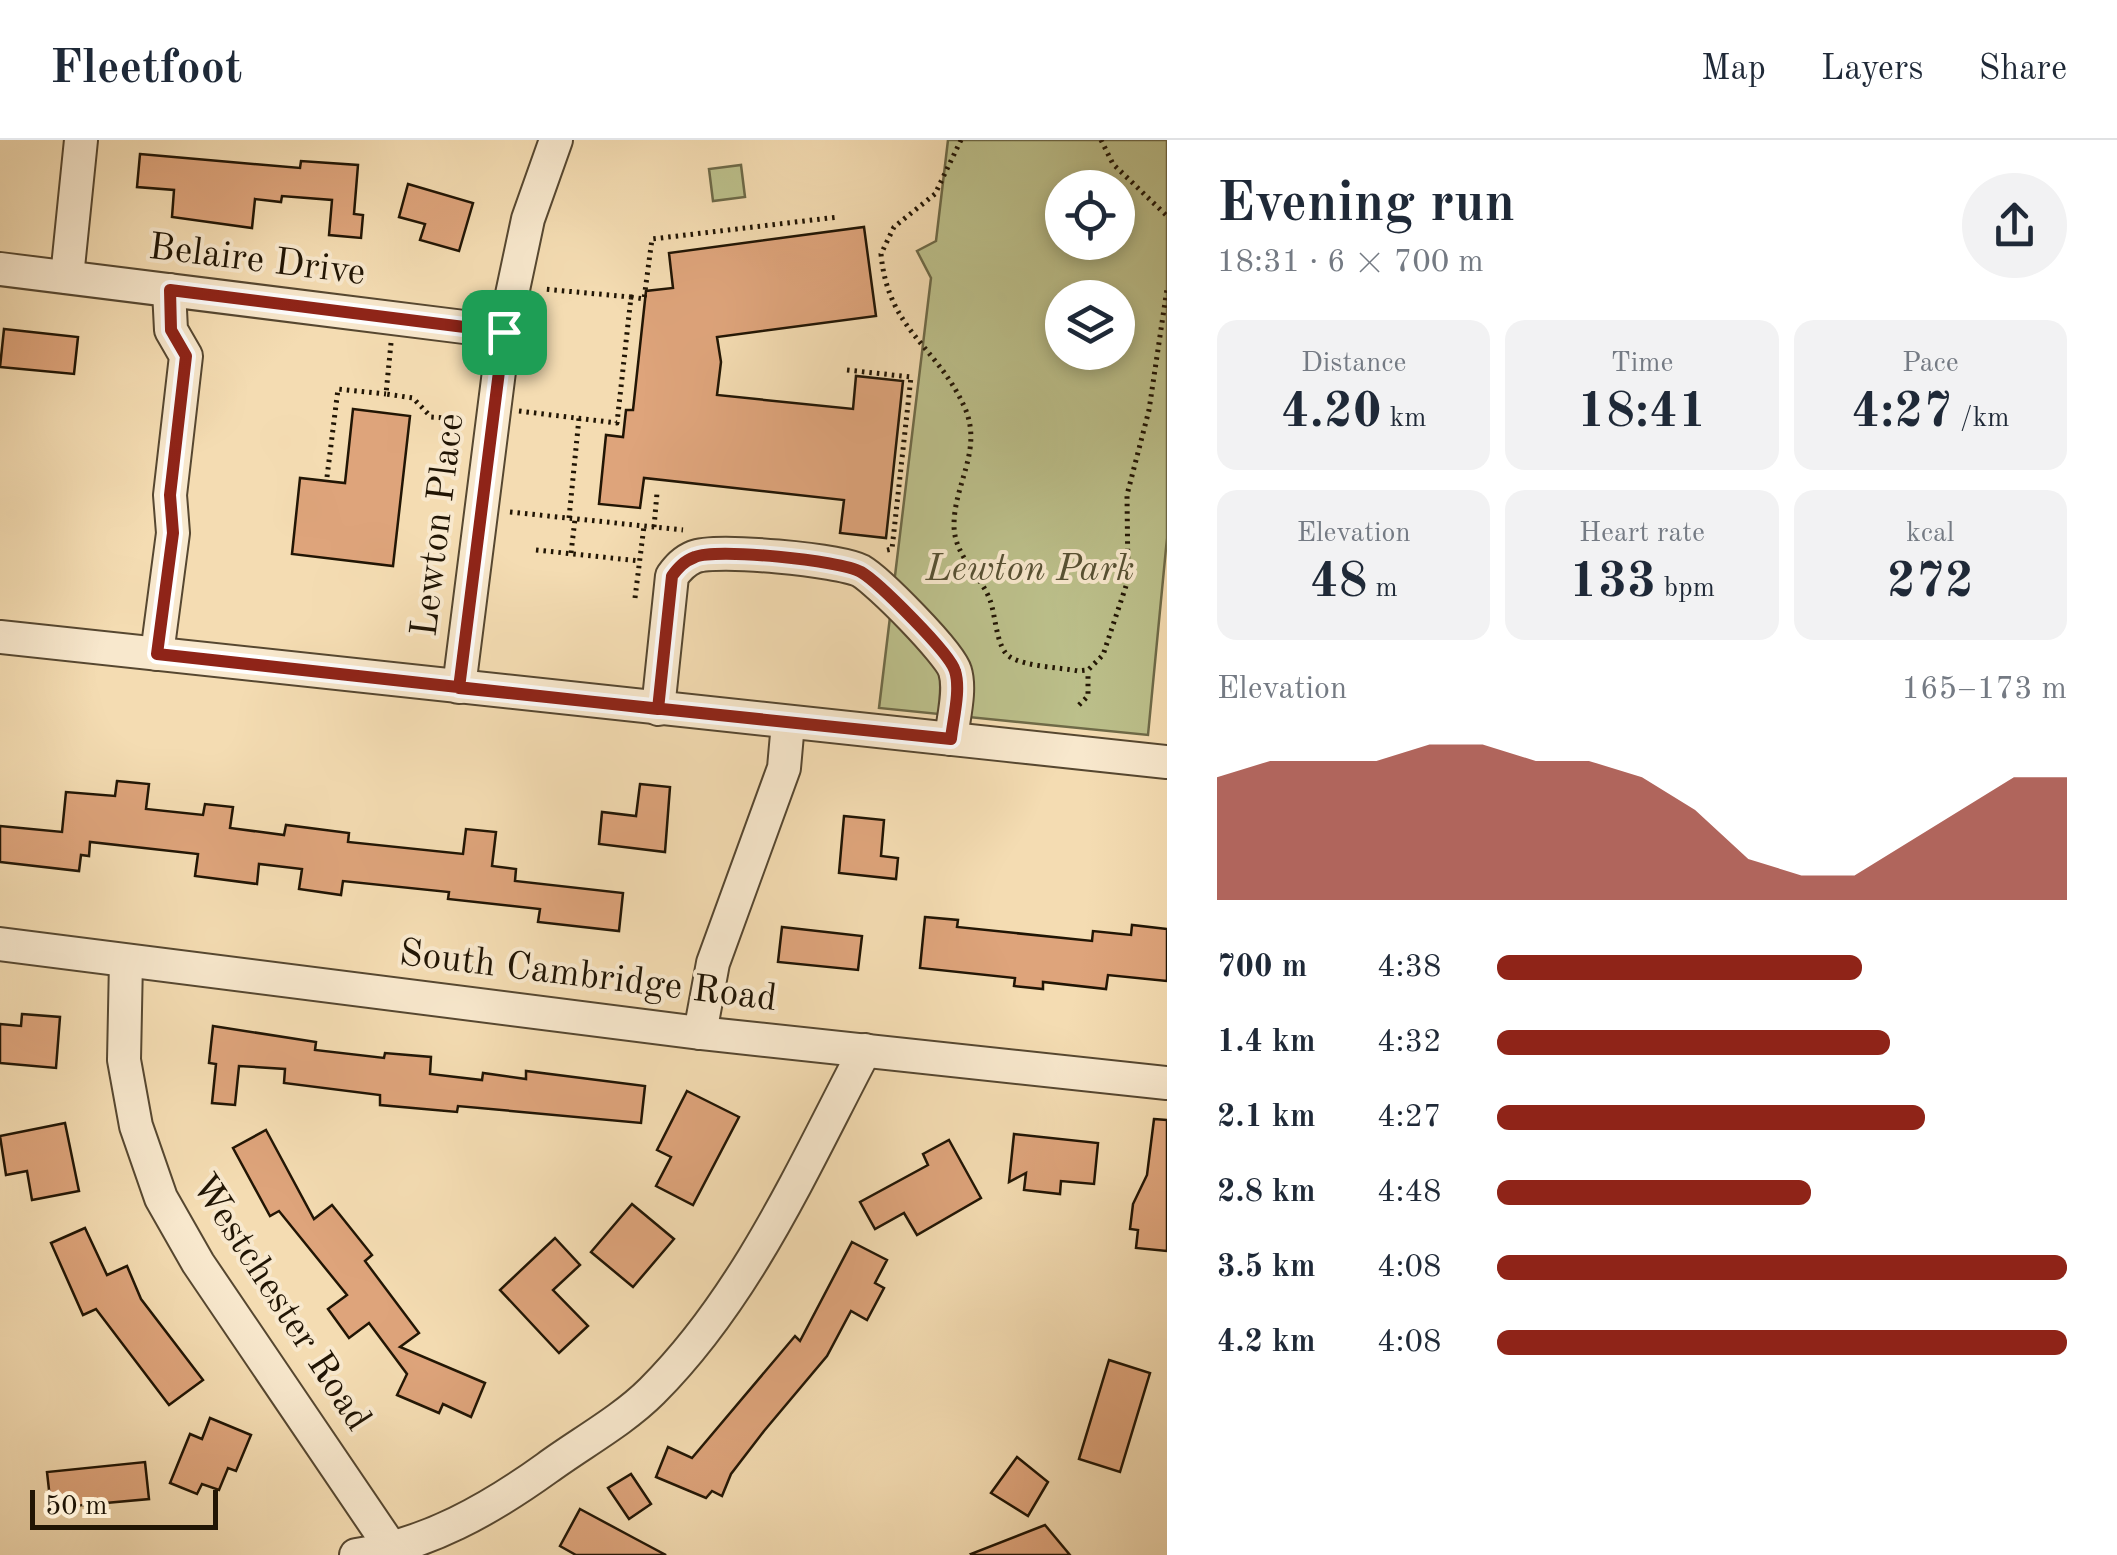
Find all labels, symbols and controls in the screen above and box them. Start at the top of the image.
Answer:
text: Fleetfoot [50,45,242,93]
text: Map [1701,52,1766,87]
text: Layers [1821,52,1924,87]
text: Share [1979,52,2067,87]
map controls [1045,170,1135,370]
button: locate [1045,170,1135,260]
button: share [1962,173,2067,278]
text: Evening run [1217,178,1515,233]
street label: Belaire Drive [147,229,367,293]
text: 18:31 · 6 × 700 m [1217,247,1484,279]
button: layers [1045,280,1135,370]
pin [462,290,547,375]
icon: arrive [477,305,532,360]
text: Distance [1301,350,1406,378]
text: Time [1611,350,1673,378]
text: Pace [1902,350,1959,378]
text: 4.20 [1281,388,1382,438]
text: 18:41 [1577,388,1707,438]
text: 4:27 [1851,388,1952,438]
text: km [1382,405,1426,433]
text: /km [1952,405,2009,433]
street label: Lewton Place [406,411,472,639]
text: Elevation [1297,520,1411,548]
text: Heart rate [1579,520,1705,548]
text: kcal [1906,520,1954,548]
park label: Lewton Park [924,551,1135,589]
text: 48 [1310,558,1368,608]
text: 133 [1569,558,1656,608]
text: 272 [1887,558,1974,608]
text: m [1368,575,1398,603]
text: bpm [1656,575,1715,603]
text: Elevation [1217,674,1347,706]
text: 165–173 m [1901,674,2067,706]
street label: South Cambridge Road [397,935,779,1019]
text: 700 m [1217,952,1307,984]
text: 4:38 [1377,952,1442,984]
text: 1.4 km [1217,1027,1316,1059]
text: 4:32 [1377,1027,1442,1059]
text: 2.1 km [1217,1102,1316,1134]
text: 4:27 [1377,1102,1442,1134]
street label: Westchester Road [183,1168,377,1438]
text: 2.8 km [1217,1177,1316,1209]
text: 4:48 [1377,1177,1442,1209]
text: 3.5 km [1217,1252,1316,1284]
text: 4:08 [1377,1252,1442,1284]
text: 4.2 km [1217,1327,1316,1359]
text: 4:08 [1377,1327,1442,1359]
scale bar [30,1485,218,1530]
text: 50 m [45,1493,108,1521]

